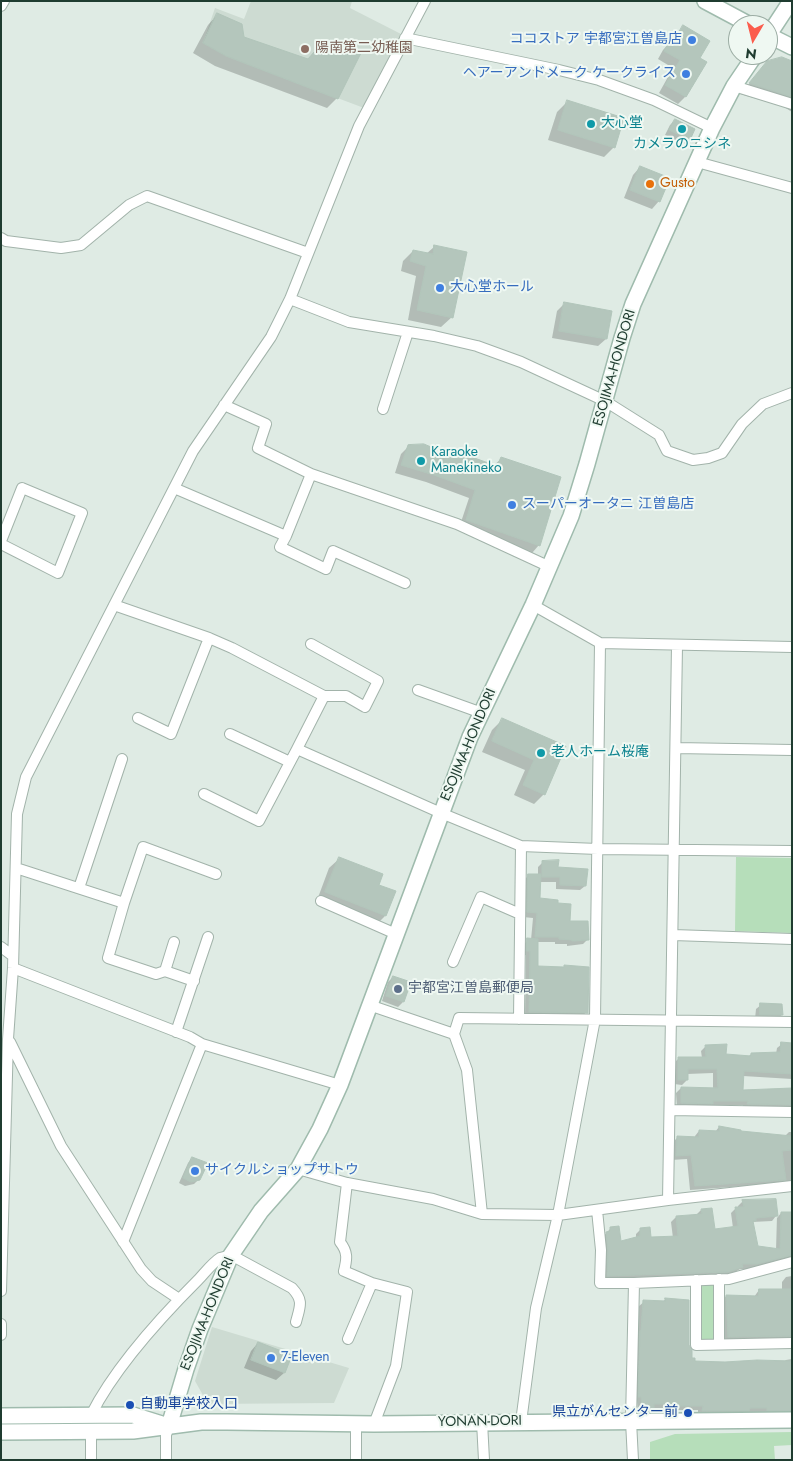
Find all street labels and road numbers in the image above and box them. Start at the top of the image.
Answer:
street label: ESOJIMA-HONDORI [590,308,640,428]
street label: ESOJIMA-HONDORI [438,686,500,804]
street label: ESOJIMA-HONDORI [178,1255,238,1373]
street label: YONAN-DORI [438,1413,522,1431]

